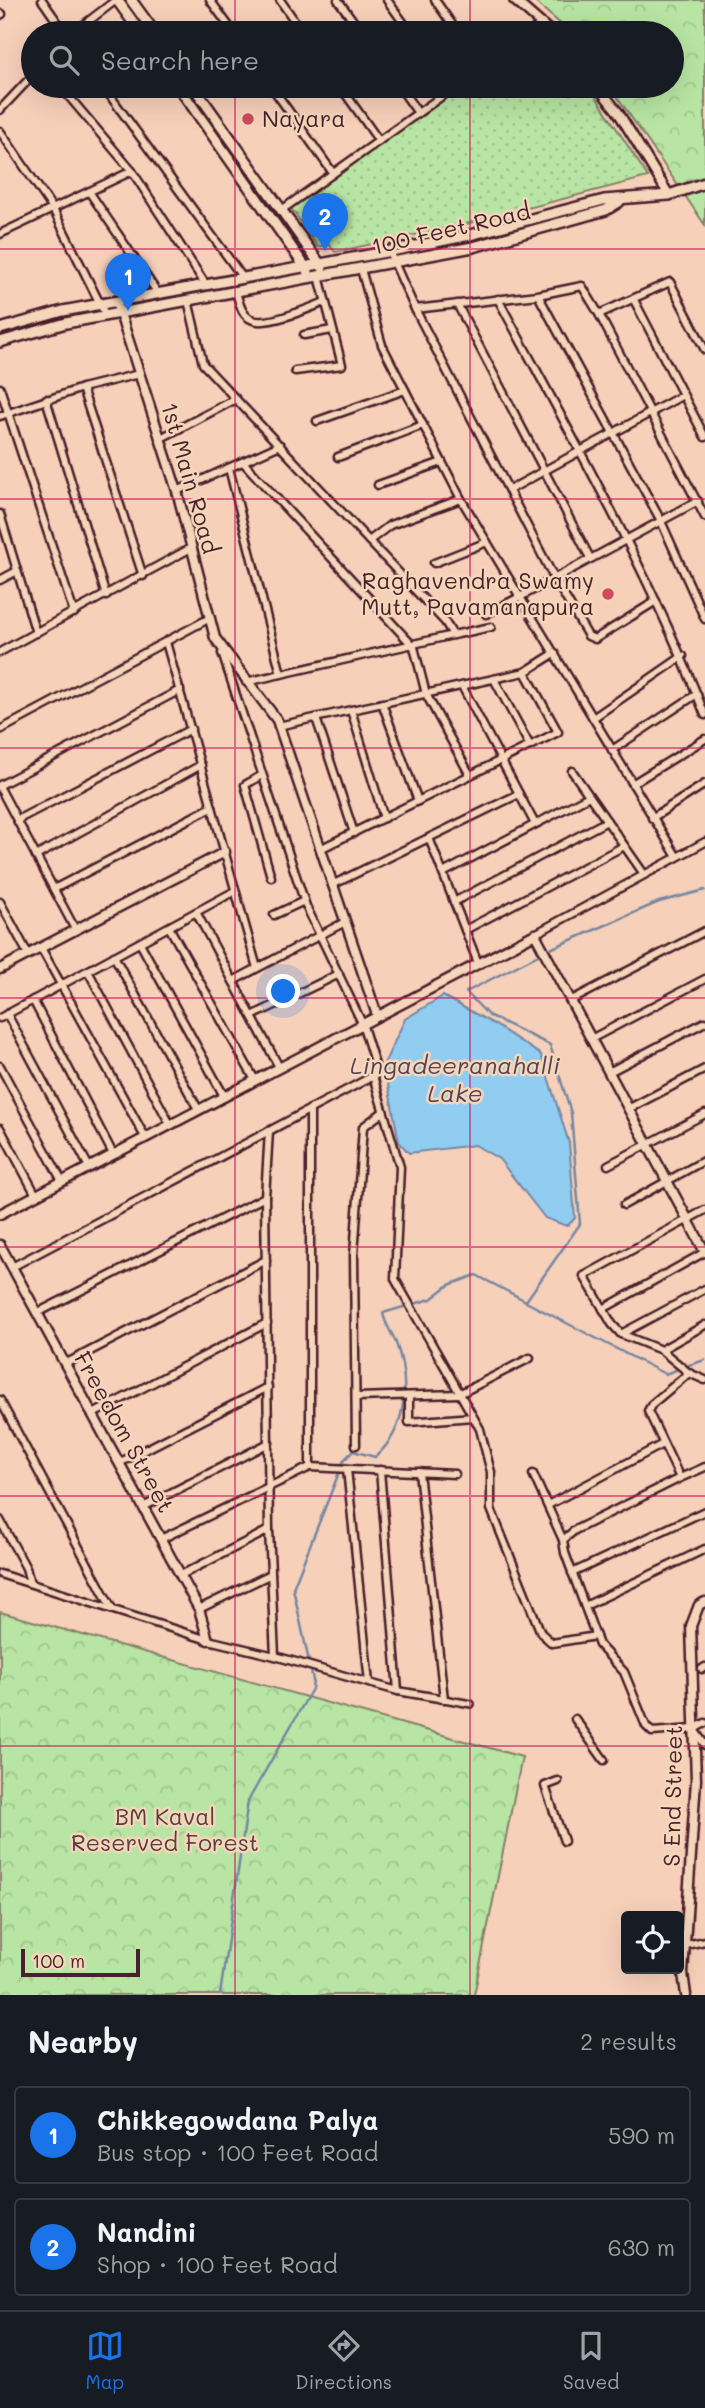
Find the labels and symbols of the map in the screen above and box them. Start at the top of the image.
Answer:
place label: Nayara [262,103,346,133]
marker: Nayara [240,111,256,127]
pin: 2 [302,193,348,251]
street label: 100 Feet Road [368,195,533,261]
pin: 1 [105,253,151,311]
street label: 1st Main Road [155,399,227,557]
place label: Raghavendra Swamy Mutt, Pavamanapura [361,565,594,621]
marker: Raghavendra Swamy Mutt, Pavamanapura [600,586,616,602]
your location [266,974,300,1008]
water label: Lingadeeranahalli Lake [350,1049,561,1108]
street label: Freedom Street [68,1346,182,1518]
street label: S End Street [656,1725,688,1867]
park label: BM Kaval Reserved Forest [71,1801,259,1857]
scale bar [21,1946,140,1978]

